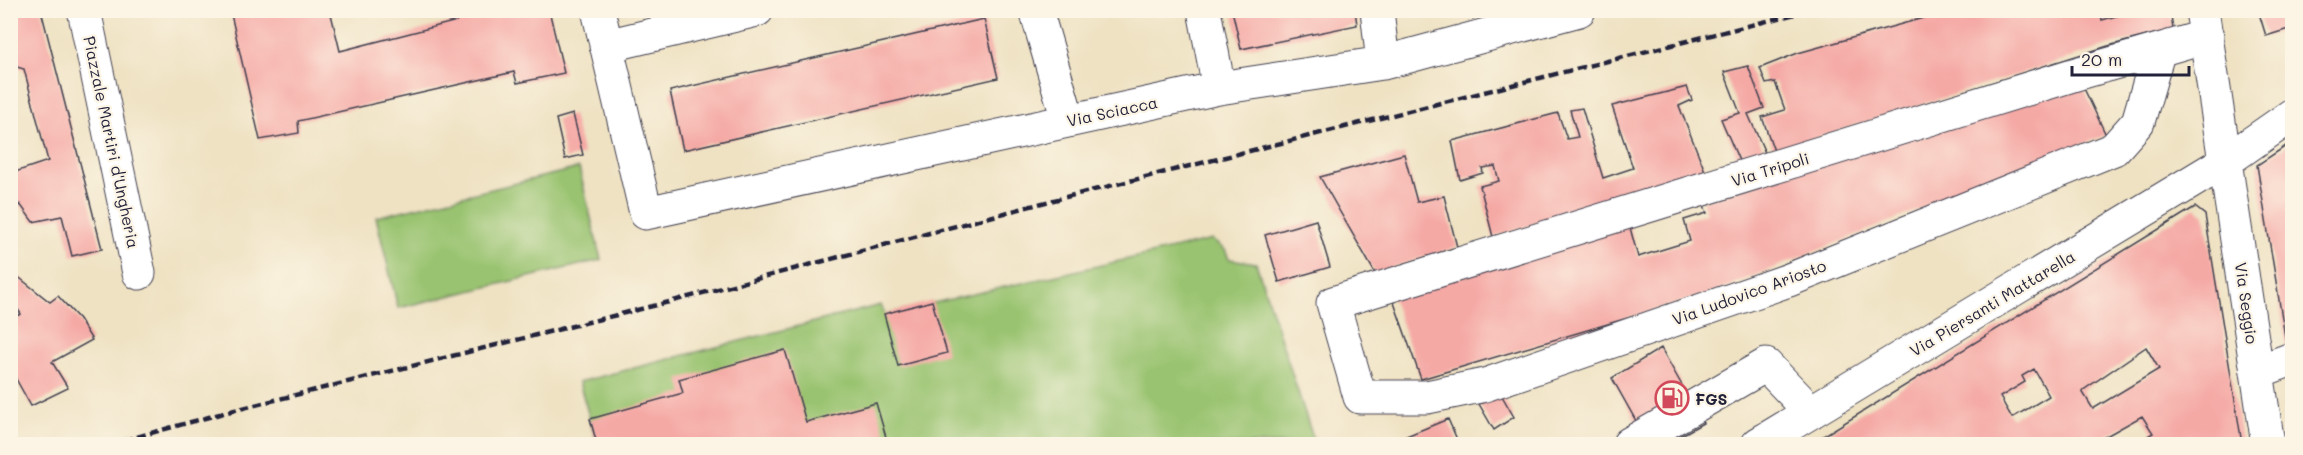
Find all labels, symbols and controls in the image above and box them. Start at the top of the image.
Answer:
street label: Piazzale Martiri d'Ungheria [79,34,145,250]
scale bar [2072,39,2189,77]
text: 20 m [2081,47,2122,71]
street label: Via Sciacca [1065,91,1159,131]
street label: Via Tripoli [1728,147,1812,191]
street label: Via Piersanti Mattarella [1905,245,2079,361]
street label: Via Ludovico Ariosto [1669,254,1829,330]
street label: Via Seggio [2231,261,2263,345]
fuel station icon: FGS [1654,380,1690,416]
place label: FGS [1695,388,1728,409]

